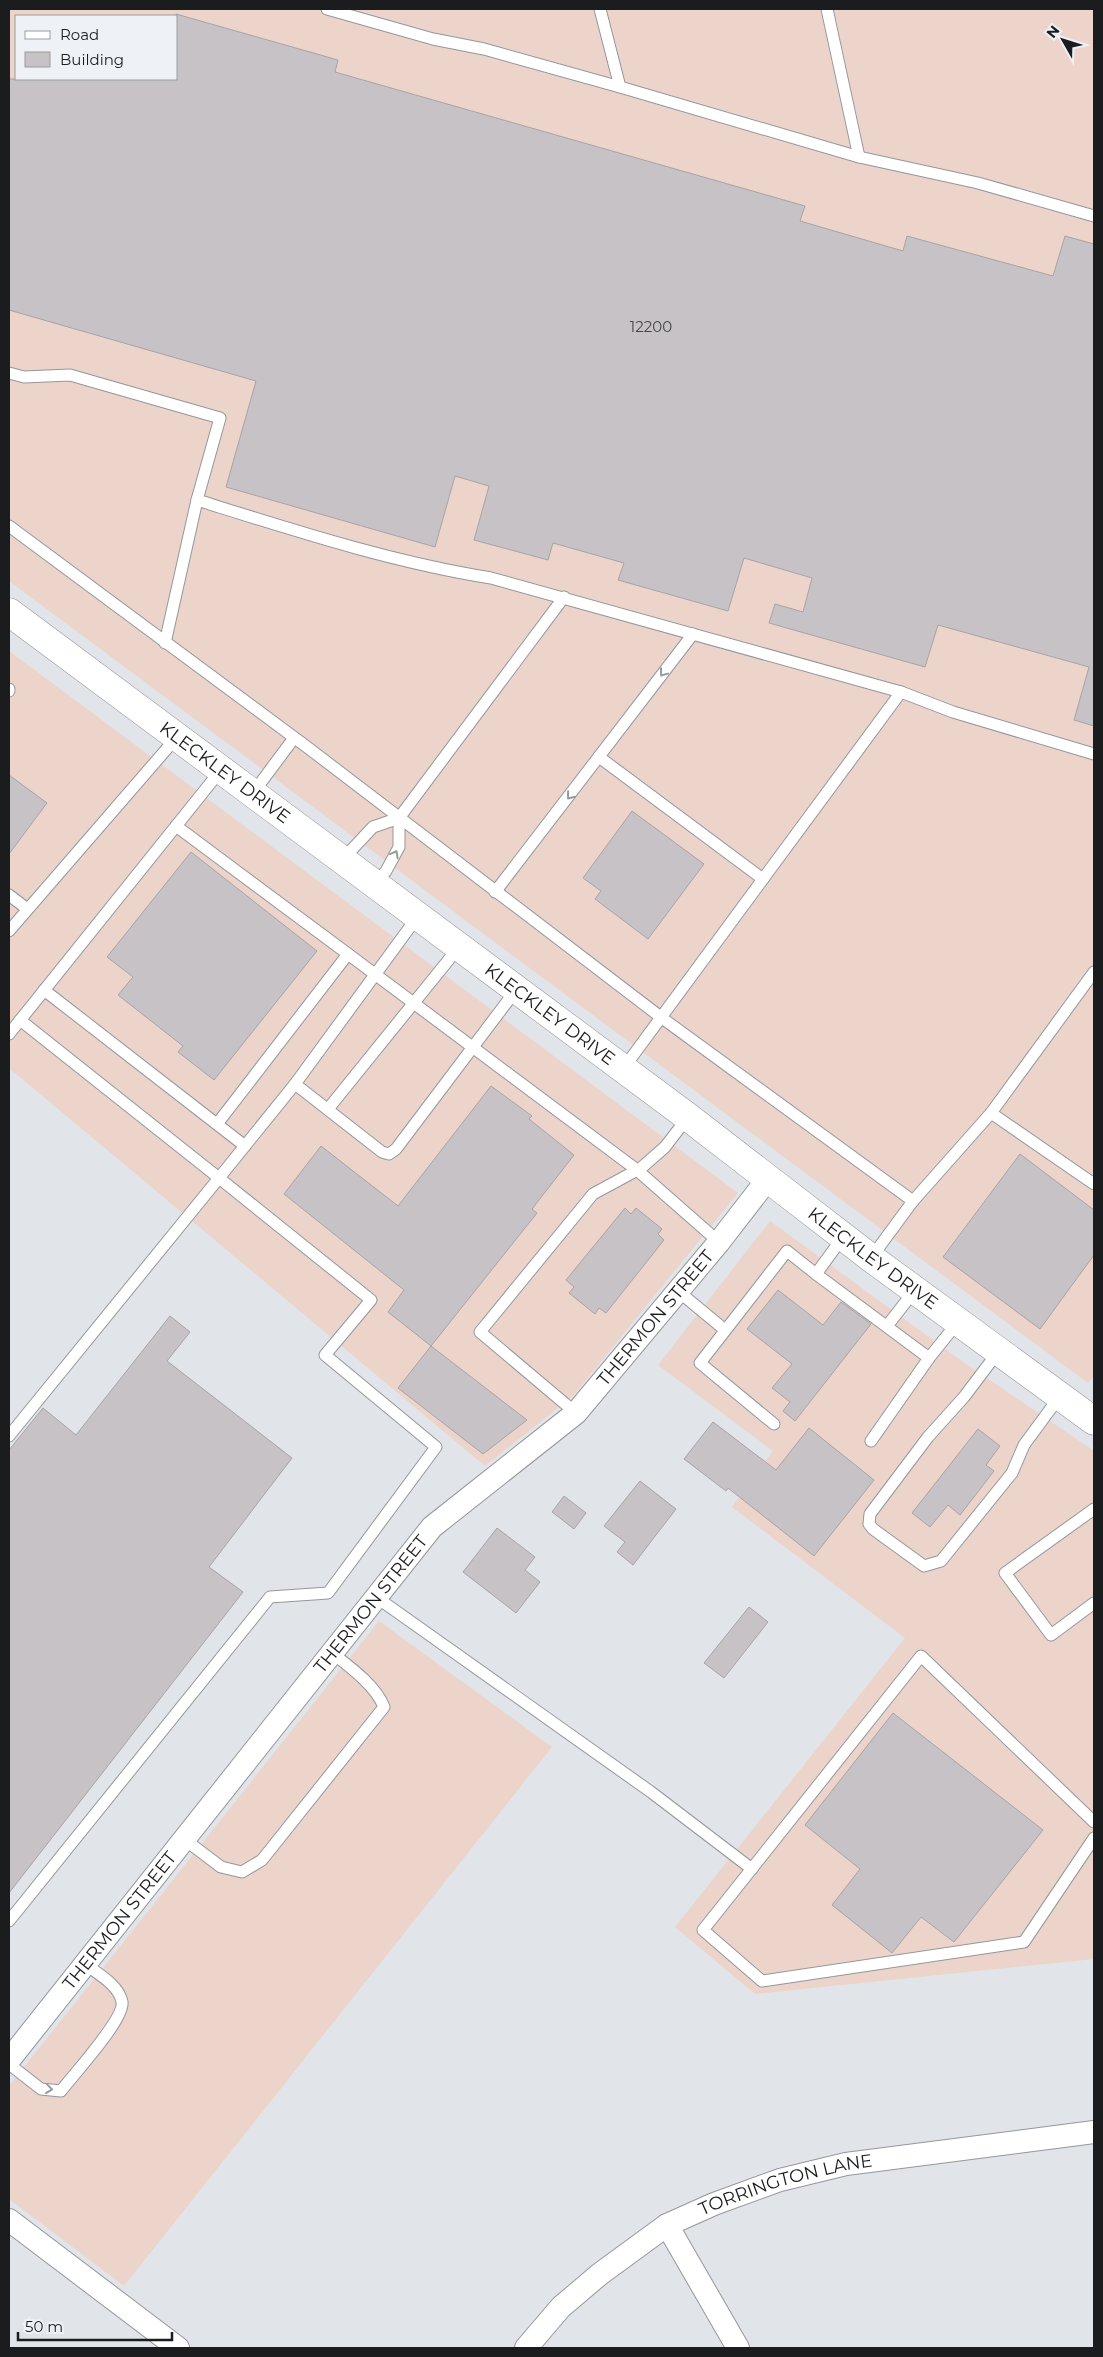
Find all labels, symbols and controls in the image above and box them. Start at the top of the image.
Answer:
legend [15,15,178,80]
north arrow [1038,15,1088,65]
text: N [1042,22,1063,42]
text: Road [60,25,99,44]
text: Building [60,50,124,69]
house number: 12200 [630,317,672,336]
one-way arrow [661,667,669,676]
street label: KLECKLEY DRIVE [155,717,294,828]
one-way arrow [567,790,575,799]
one-way arrow [389,850,399,859]
street label: KLECKLEY DRIVE [480,959,619,1070]
street label: KLECKLEY DRIVE [803,1202,942,1314]
street label: THERMON STREET [592,1245,719,1390]
street label: THERMON STREET [309,1530,433,1678]
street label: THERMON STREET [58,1846,182,1994]
one-way arrow [45,2083,53,2094]
street label: TORRINGTON LANE [695,2150,874,2220]
scale bar [18,2310,171,2342]
text: 50 m [25,2317,63,2336]

